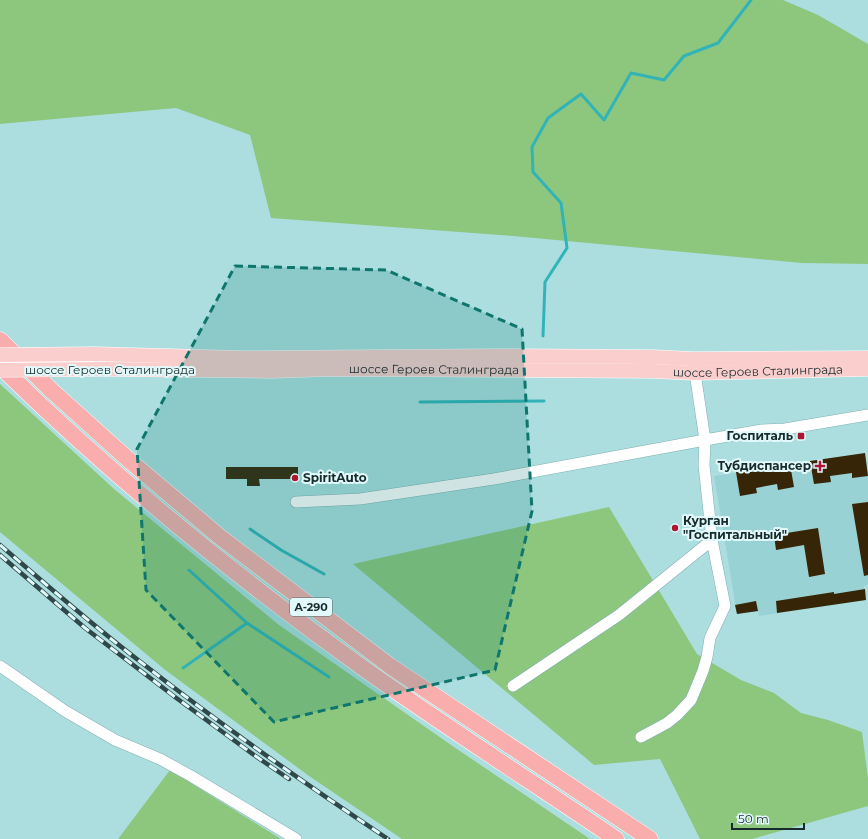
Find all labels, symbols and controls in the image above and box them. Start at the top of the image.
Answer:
street label: шоссе Героев Сталинграда [349,361,519,377]
street label: шоссе Героев Сталинграда [25,362,195,377]
street label: шоссе Героев Сталинграда [673,362,843,380]
place label: Госпиталь [727,428,793,443]
marker: Госпиталь [796,431,806,441]
place label: Тубдиспансер [718,458,811,473]
marker: Тубдиспансер [814,460,826,472]
place label: SpiritAuto [303,470,367,485]
marker: SpiritAuto [290,473,300,483]
place label: Курган "Госпитальный" [683,513,787,542]
marker: Курган "Госпитальный" [670,523,680,533]
road number: А-290 [290,598,332,616]
scale bar [732,805,804,831]
text: 50 m [738,811,769,826]

